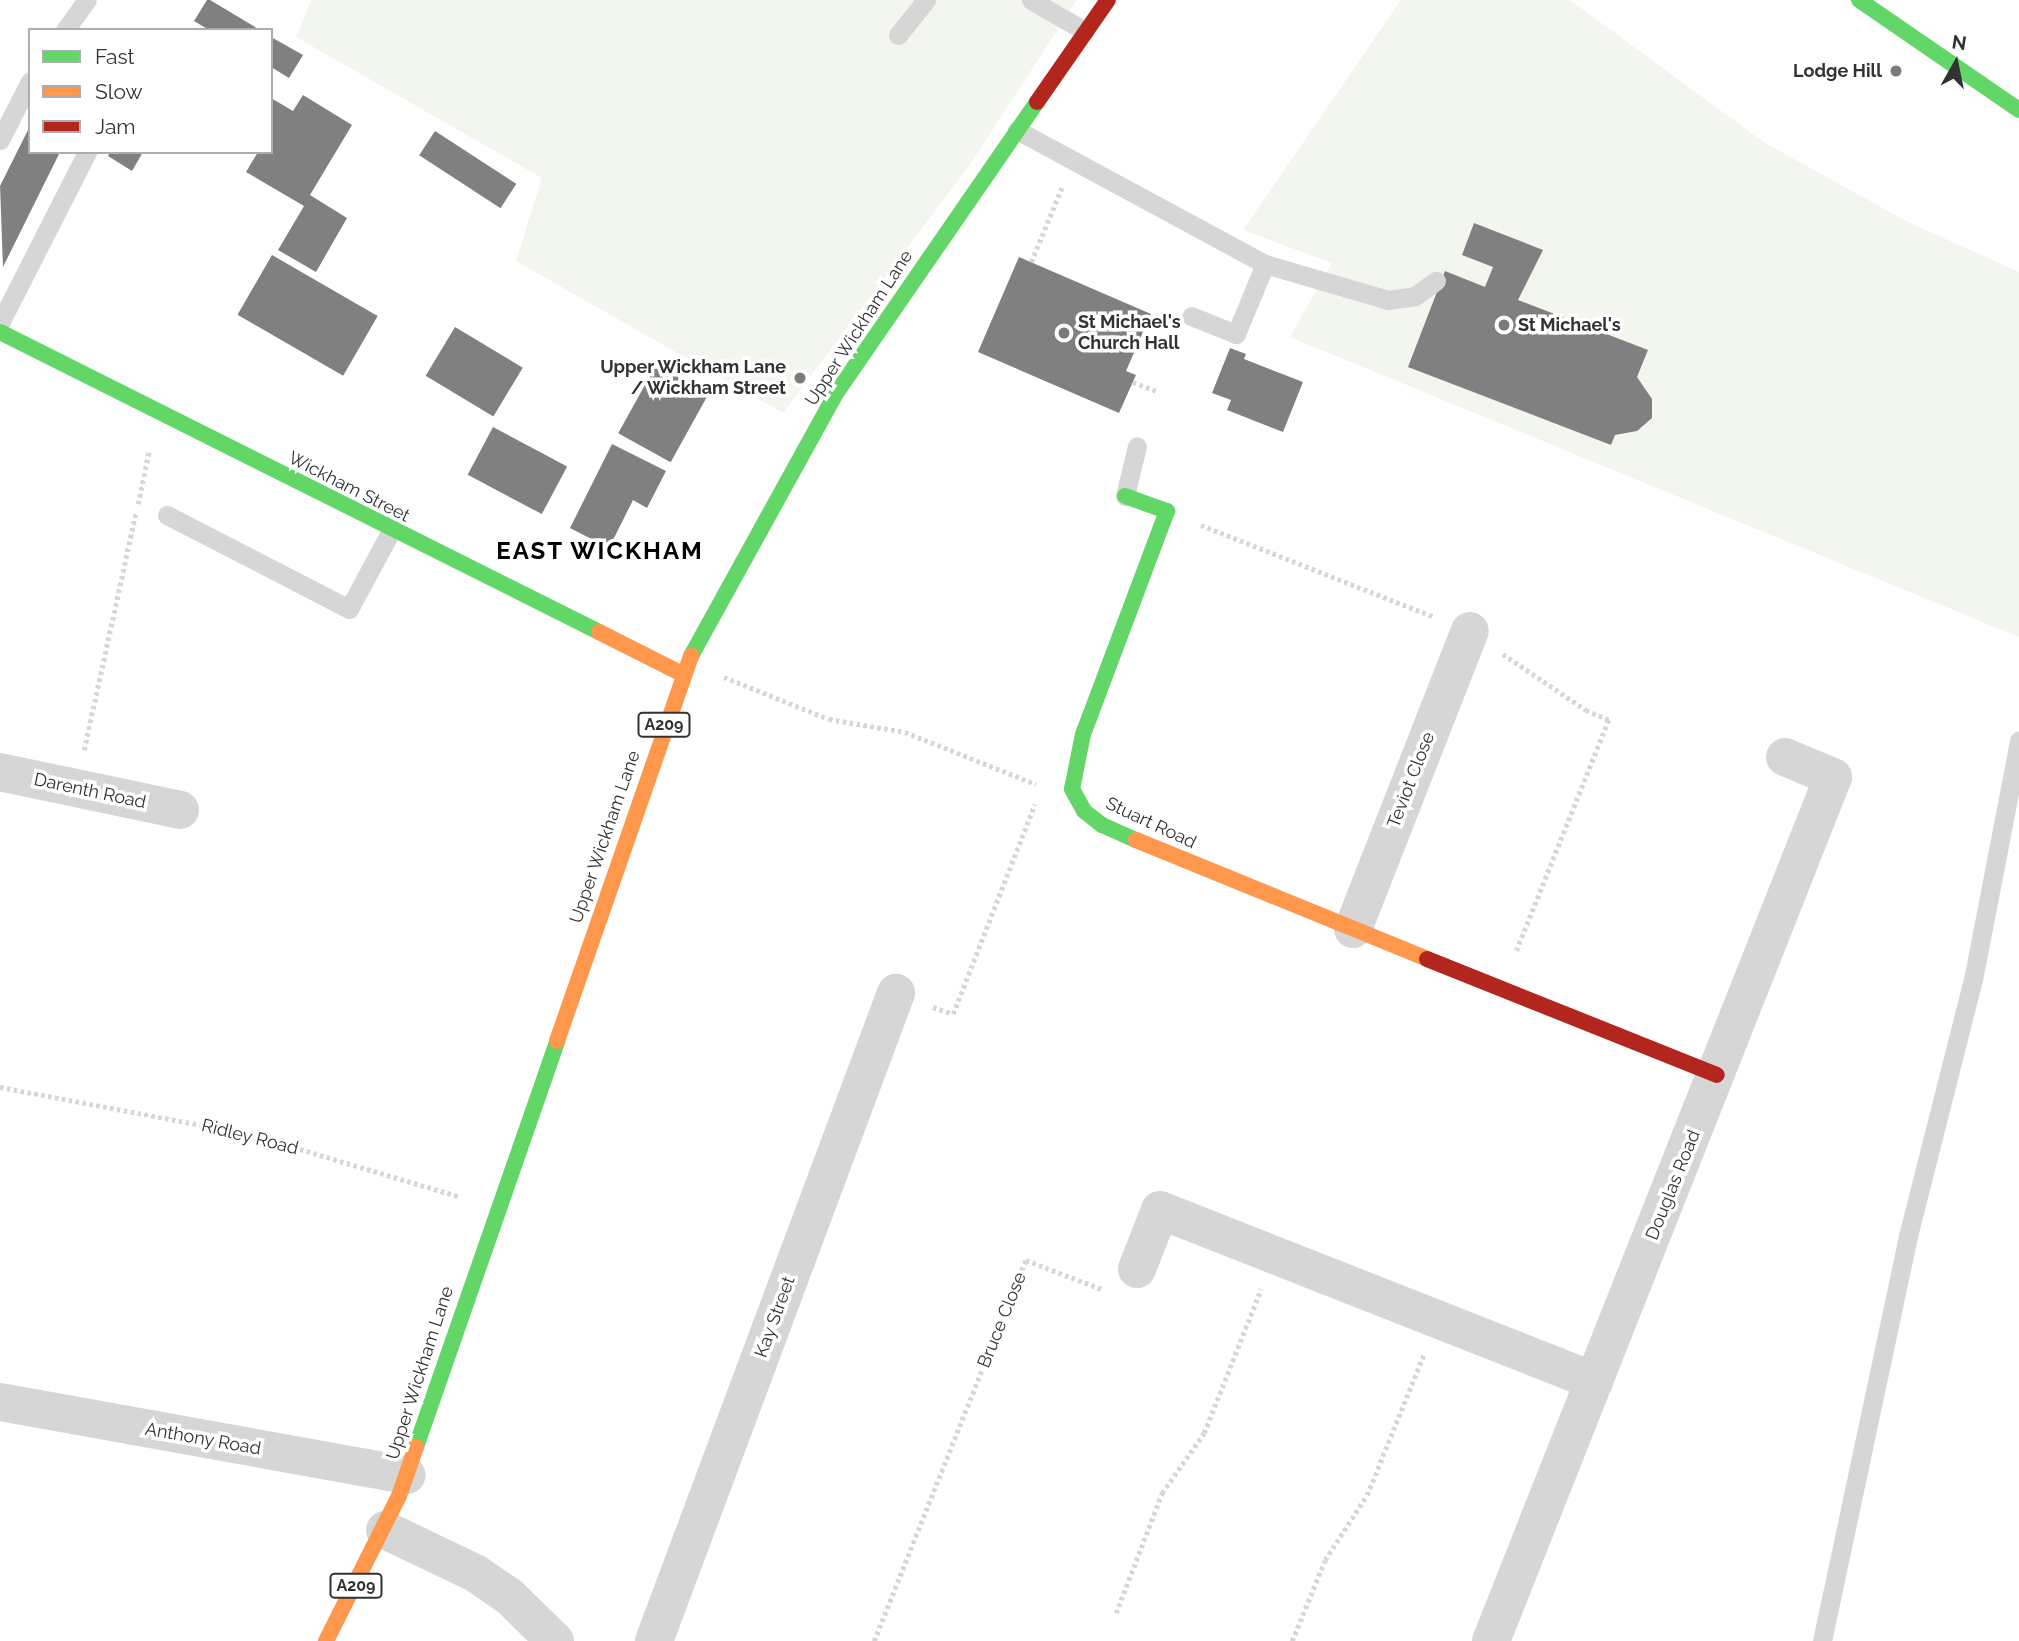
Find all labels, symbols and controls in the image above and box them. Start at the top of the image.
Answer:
legend [28,28,273,154]
north arrow [1921,28,1991,98]
text: N [1950,30,1968,54]
text: Fast [95,44,135,69]
place label: Lodge Hill [1793,60,1882,82]
marker: Lodge Hill [1888,63,1904,79]
text: Slow [95,79,143,104]
text: Jam [95,114,136,139]
street label: Upper Wickham Lane [800,246,918,410]
place label: St Michael's Church Hall [1078,312,1181,354]
place label: St Michael's [1518,314,1621,336]
marker: St Michael's [1496,317,1512,333]
marker: St Michael's Church Hall [1056,325,1072,341]
place label: Upper Wickham Lane / Wickham Street [599,357,786,400]
marker: Upper Wickham Lane / Wickham Street [792,370,808,386]
street label: Wickham Street [285,447,413,527]
district label: EAST WICKHAM [497,537,703,565]
road number: A209 [636,712,692,738]
street label: Teviot Close [1383,729,1439,831]
street label: Upper Wickham Lane [565,747,645,927]
street label: Darenth Road [32,769,148,813]
street label: Stuart Road [1102,793,1200,853]
street label: Ridley Road [199,1114,301,1160]
street label: Douglas Road [1641,1127,1705,1243]
street label: Bruce Close [973,1269,1031,1371]
street label: Kay Street [750,1273,800,1361]
street label: Upper Wickham Lane [382,1283,458,1463]
street label: Anthony Road [143,1418,263,1460]
road number: A209 [328,1574,384,1598]

